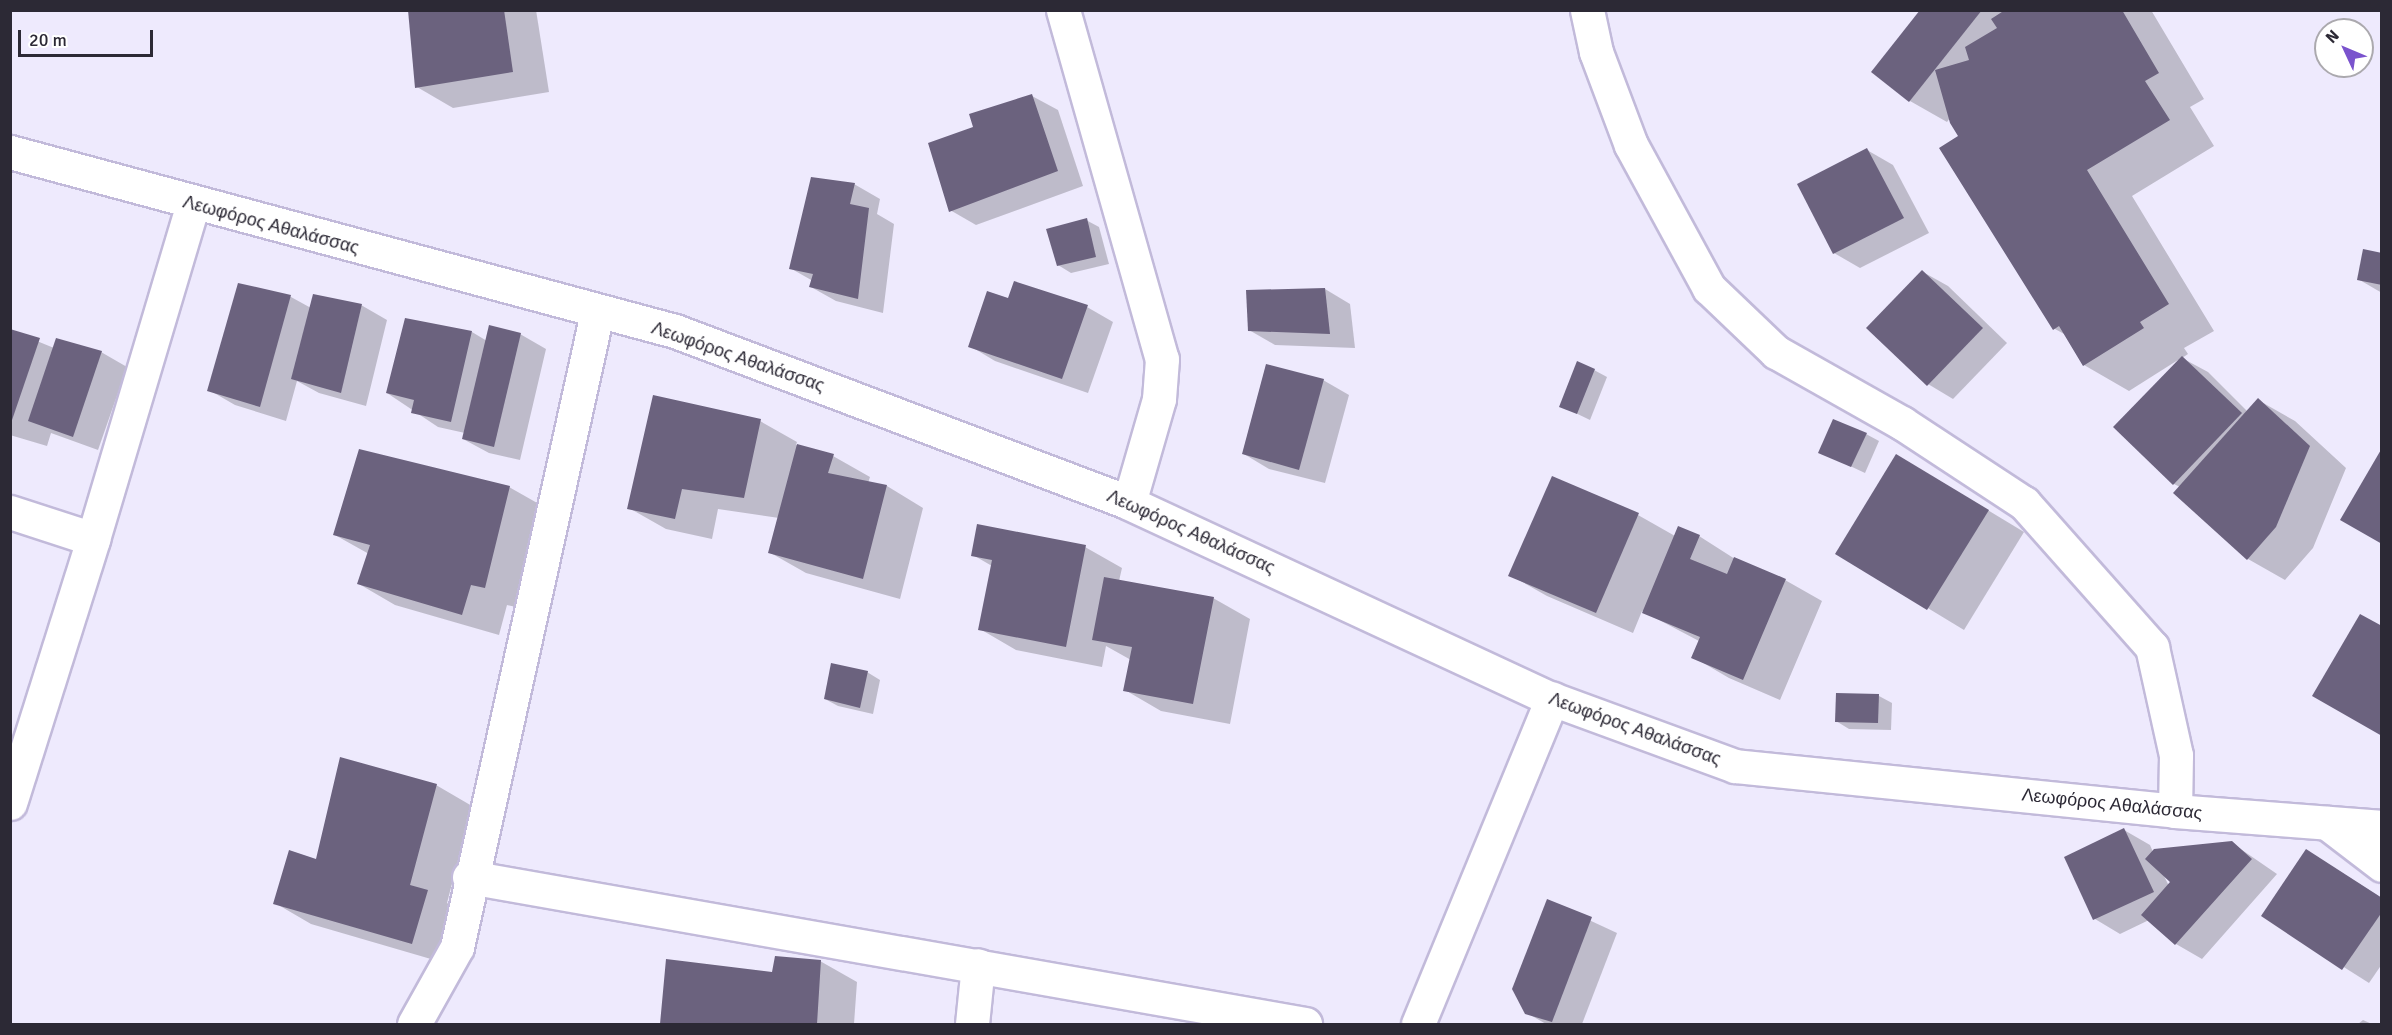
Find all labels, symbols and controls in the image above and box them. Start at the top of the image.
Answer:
scale bar [21,18,156,56]
north arrow [2314,18,2374,78]
text: N [2321,26,2344,48]
text: 20 m [29,29,67,51]
street label: Λεωφόρος Αθαλάσσας [181,191,361,259]
street label: Λεωφόρος Αθαλάσσας [649,317,827,397]
street label: Λεωφόρος Αθαλάσσας [1104,485,1278,579]
street label: Λεωφόρος Αθαλάσσας [1546,688,1724,770]
street label: Λεωφόρος Αθαλάσσας [2021,784,2203,824]

